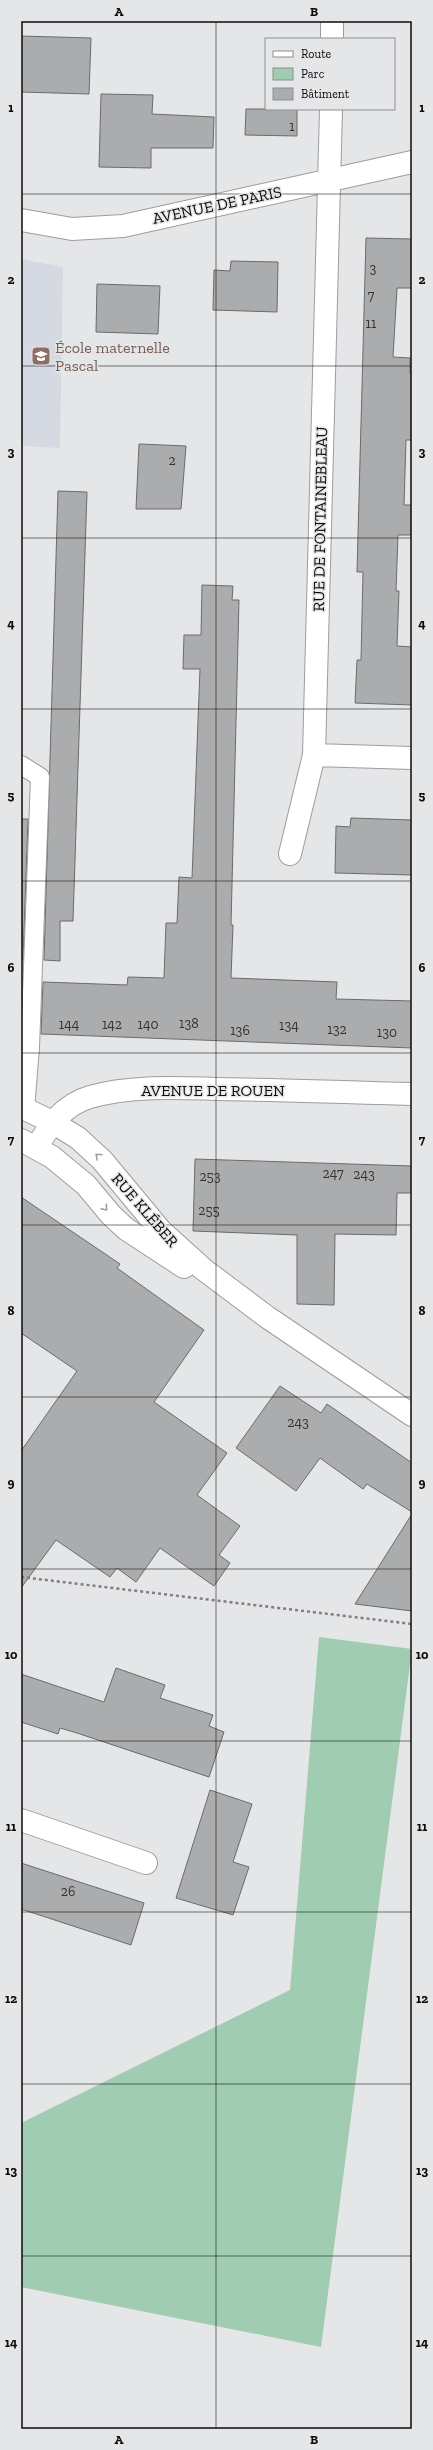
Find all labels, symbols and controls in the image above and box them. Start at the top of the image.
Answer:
text: A [115,4,124,19]
text: B [310,4,318,19]
legend [265,38,395,110]
text: Route [301,47,332,61]
text: Parc [301,67,325,81]
text: Bâtiment [301,87,350,101]
text: 1 [8,100,14,115]
text: 1 [419,100,425,115]
house number: 1 [289,118,295,135]
street label: AVENUE DE PARIS [151,182,283,228]
house number: 3 [370,260,377,277]
text: 2 [8,272,15,287]
text: 2 [419,272,426,287]
house number: 7 [368,287,375,304]
house number: 11 [366,315,377,332]
place label: École maternelle Pascal [55,338,170,375]
school or university icon: École maternelle Pascal [30,345,52,367]
street label: RUE DE FONTAINEBLEAU [309,426,331,612]
text: 3 [8,444,15,459]
text: 3 [419,444,426,459]
house number: 2 [168,452,176,469]
text: 4 [7,616,15,631]
text: 4 [418,616,426,631]
text: 5 [8,788,15,803]
text: 5 [419,788,426,803]
text: 6 [8,960,15,975]
text: 6 [419,960,426,975]
house number: 138 [179,1015,199,1032]
house number: 144 [59,1016,80,1033]
house number: 142 [102,1016,122,1033]
house number: 140 [138,1016,159,1033]
house number: 134 [279,1017,299,1034]
house number: 132 [327,1021,347,1038]
house number: 136 [230,1022,250,1039]
house number: 130 [377,1024,397,1041]
street label: AVENUE DE ROUEN [141,1081,285,1100]
text: 7 [8,1132,15,1147]
text: 7 [419,1132,426,1147]
one-way arrow [95,1154,102,1161]
house number: 247 [322,1165,344,1182]
house number: 243 [353,1166,375,1183]
house number: 253 [199,1168,221,1185]
street label: RUE KLÉBER [108,1169,182,1251]
house number: 255 [198,1202,220,1219]
one-way arrow [100,1203,107,1210]
text: 8 [7,1303,15,1318]
text: 8 [418,1303,426,1318]
house number: 243 [287,1414,309,1431]
text: 9 [8,1475,15,1490]
text: 9 [419,1475,426,1490]
text: 10 [5,1647,18,1662]
text: 10 [416,1647,429,1662]
text: 11 [6,1819,17,1834]
text: 11 [417,1819,428,1834]
house number: 26 [61,1883,75,1900]
text: 12 [5,1991,17,2006]
text: 12 [416,1991,428,2006]
text: 13 [5,2163,17,2178]
text: 13 [416,2163,428,2178]
text: 14 [5,2335,18,2350]
text: 14 [416,2335,429,2350]
text: A [115,2432,124,2447]
text: B [310,2432,318,2447]

